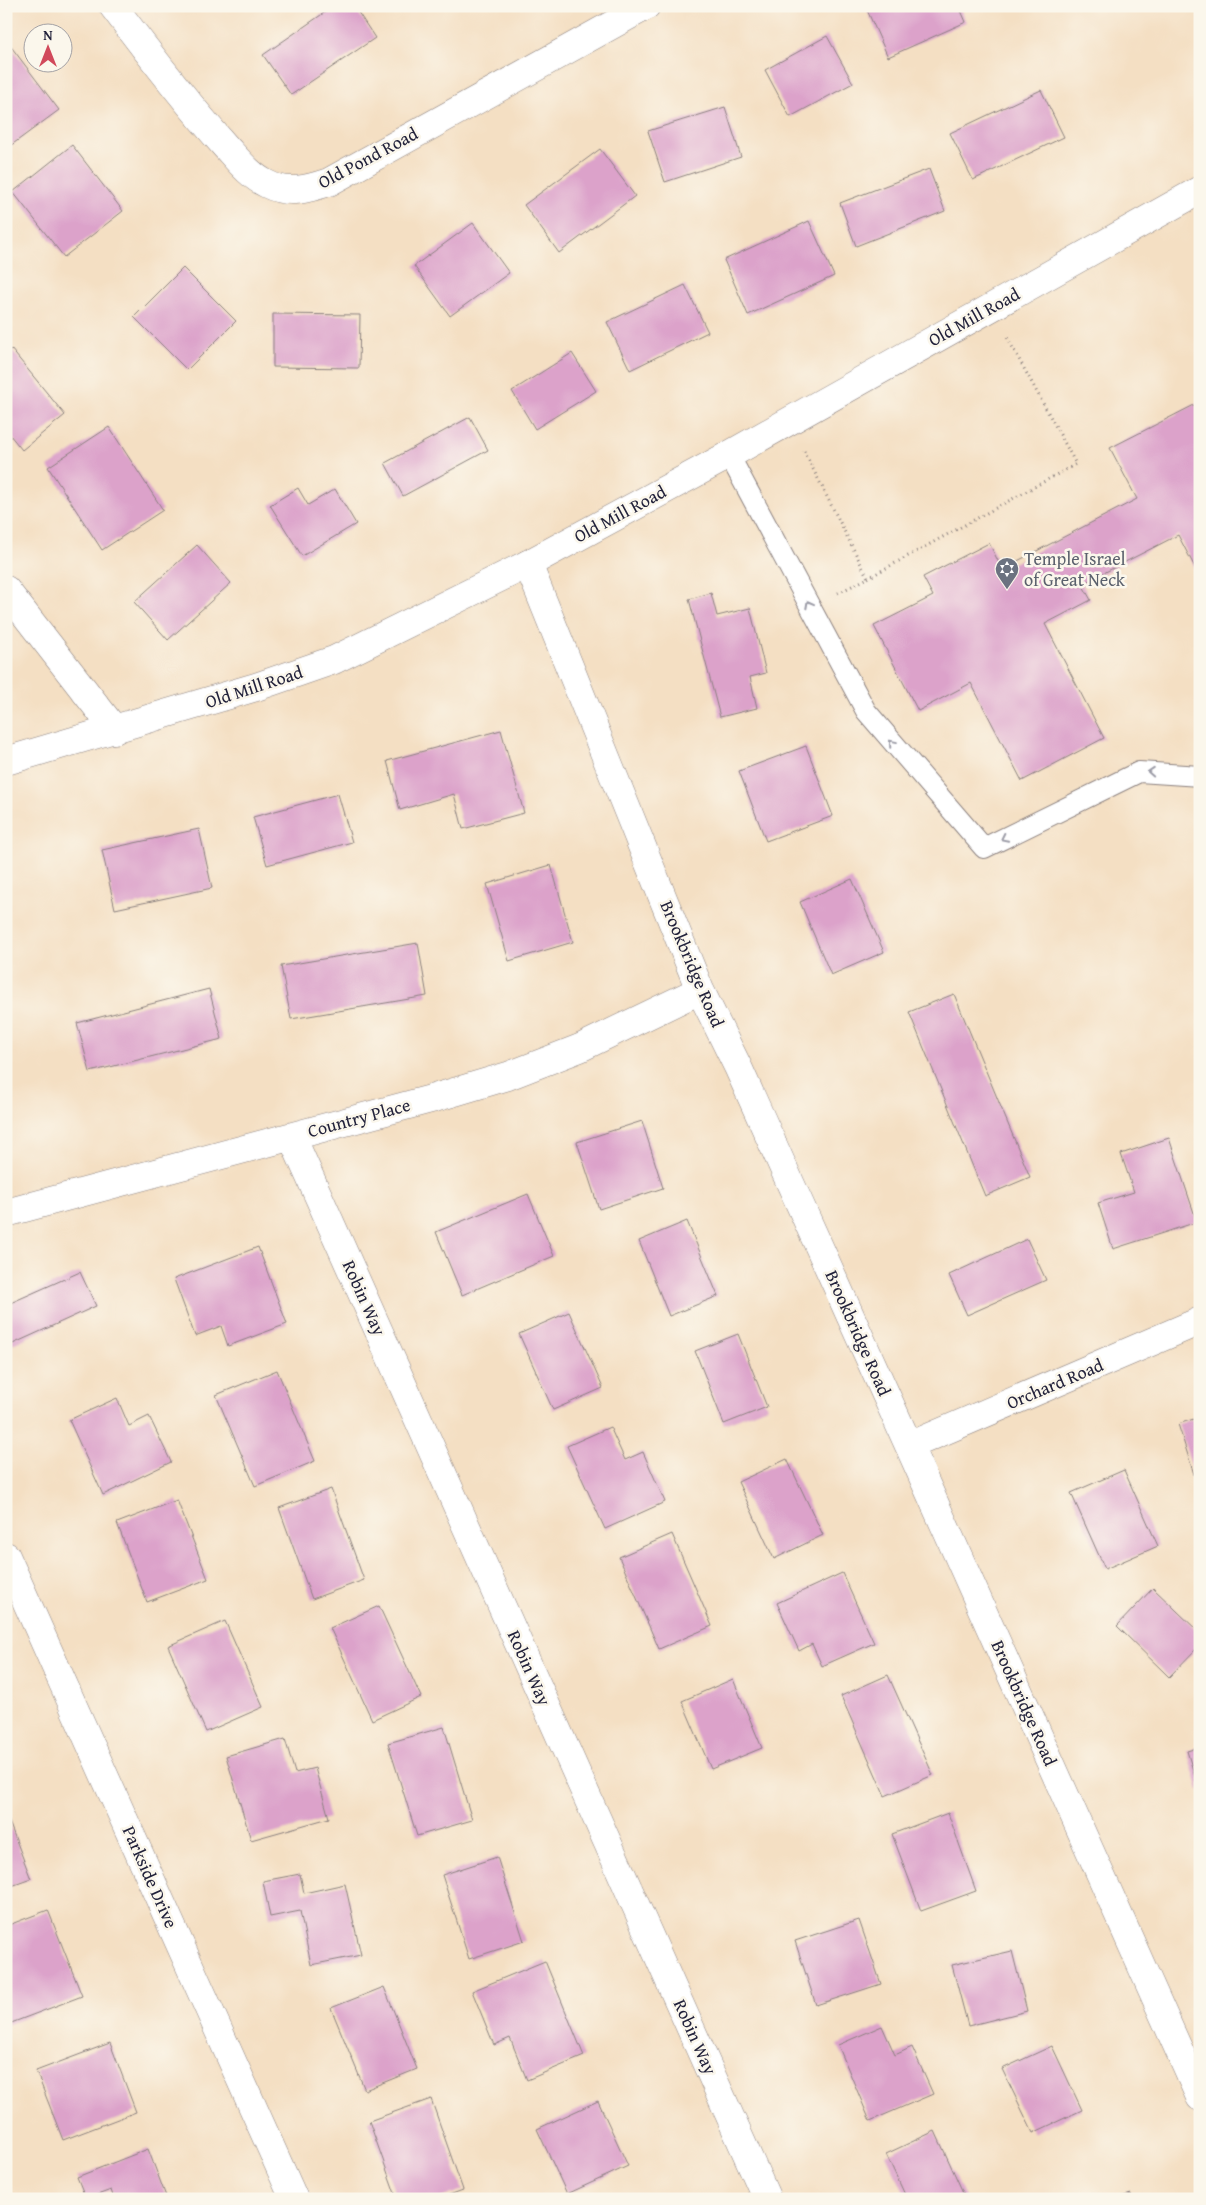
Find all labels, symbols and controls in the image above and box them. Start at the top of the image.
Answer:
north arrow [22,22,72,72]
text: N [43,25,53,45]
street label: Old Pond Road [313,120,423,195]
street label: Old Mill Road [923,280,1025,353]
street label: Old Mill Road [569,478,671,549]
place label: Temple Israel of Great Neck [1024,545,1126,593]
synagogue icon: Temple Israel of Great Neck [994,556,1020,590]
one-way arrow [805,600,815,609]
street label: Old Mill Road [202,658,306,715]
one-way arrow [889,739,898,748]
one-way arrow [1147,767,1155,778]
one-way arrow [1000,832,1009,842]
street label: Brookbridge Road [654,896,731,1032]
street label: Country Place [305,1091,413,1144]
street label: Robin Way [336,1256,393,1340]
street label: Brookbridge Road [819,1266,898,1400]
street label: Orchard Road [1002,1351,1108,1416]
street label: Robin Way [501,1626,558,1710]
street label: Brookbridge Road [985,1636,1064,1770]
street label: Parkside Drive [116,1821,185,1932]
street label: Robin Way [667,1995,724,2079]

